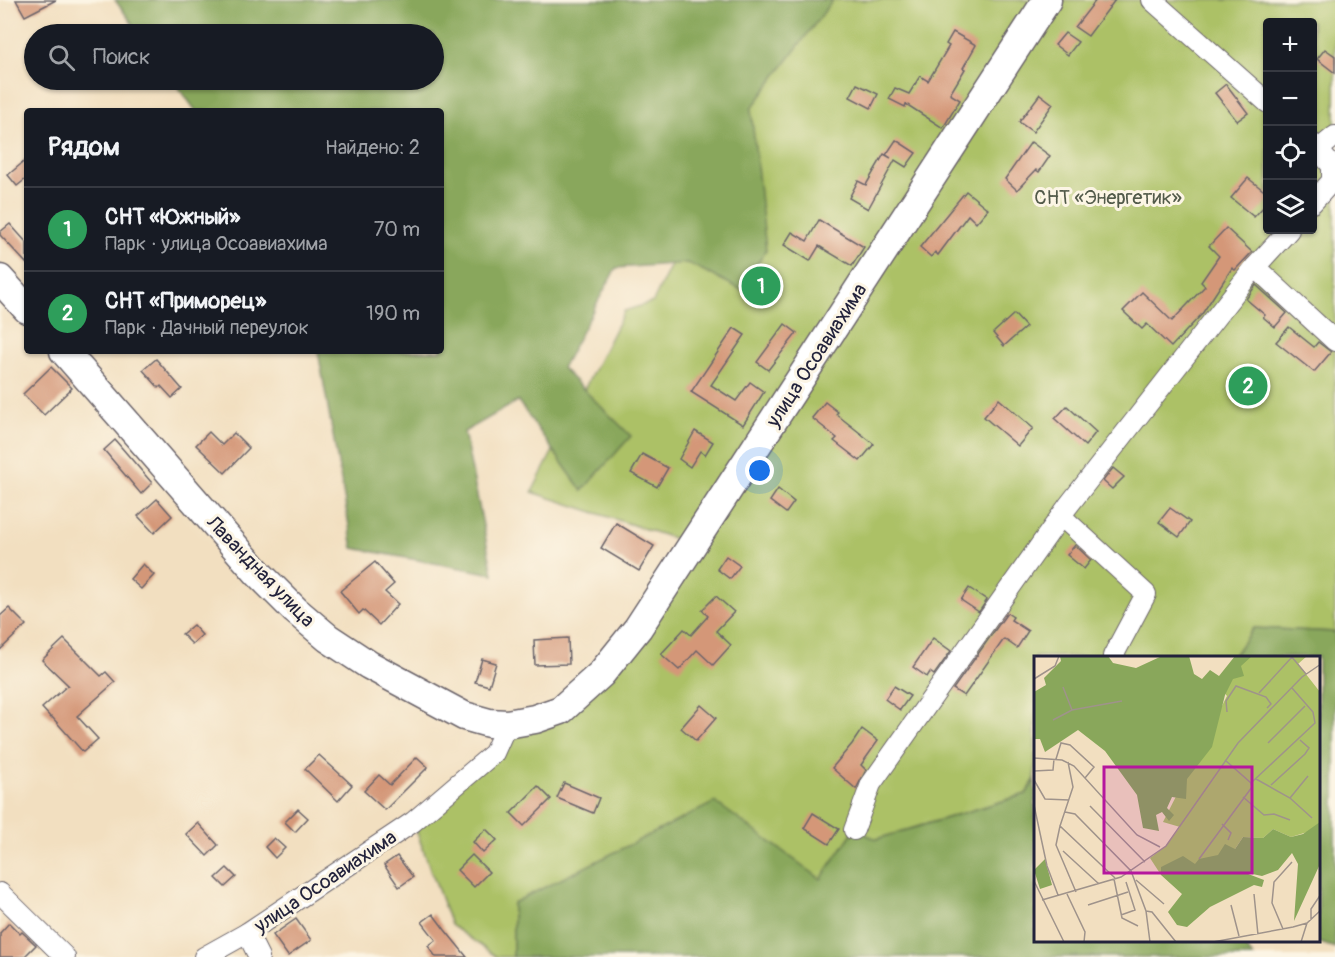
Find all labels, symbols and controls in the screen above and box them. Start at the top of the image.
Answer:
map controls [1263,18,1317,234]
button: + [1263,18,1317,72]
search box [24,24,444,90]
icon: search [45,41,78,74]
text: Поиск [93,43,150,71]
button: − [1263,72,1317,126]
button: locate [1263,126,1317,180]
text: Рядом [48,131,120,163]
text: Найдено: 2 [325,135,420,160]
button: layers [1263,180,1317,234]
park label: СНТ «Энергетик» [1034,185,1182,210]
text: СНТ «Южный» [105,203,240,231]
text: 1 [64,217,71,242]
text: 70 m [374,217,420,242]
text: Парк · улица Осоавиахима [105,231,328,256]
pin: 1 [742,264,780,308]
street label: улица Осоавиахима [760,279,872,433]
text: СНТ «Приморец» [105,287,266,315]
text: 2 [62,301,73,326]
text: 190 m [366,301,420,326]
text: Парк · Дачный переулок [105,315,309,340]
pin: 2 [1228,364,1268,408]
your location [745,456,774,485]
street label: Лавандная улица [201,510,320,632]
inset map [1034,656,1320,942]
street label: улица Осоавиахима [248,825,401,939]

